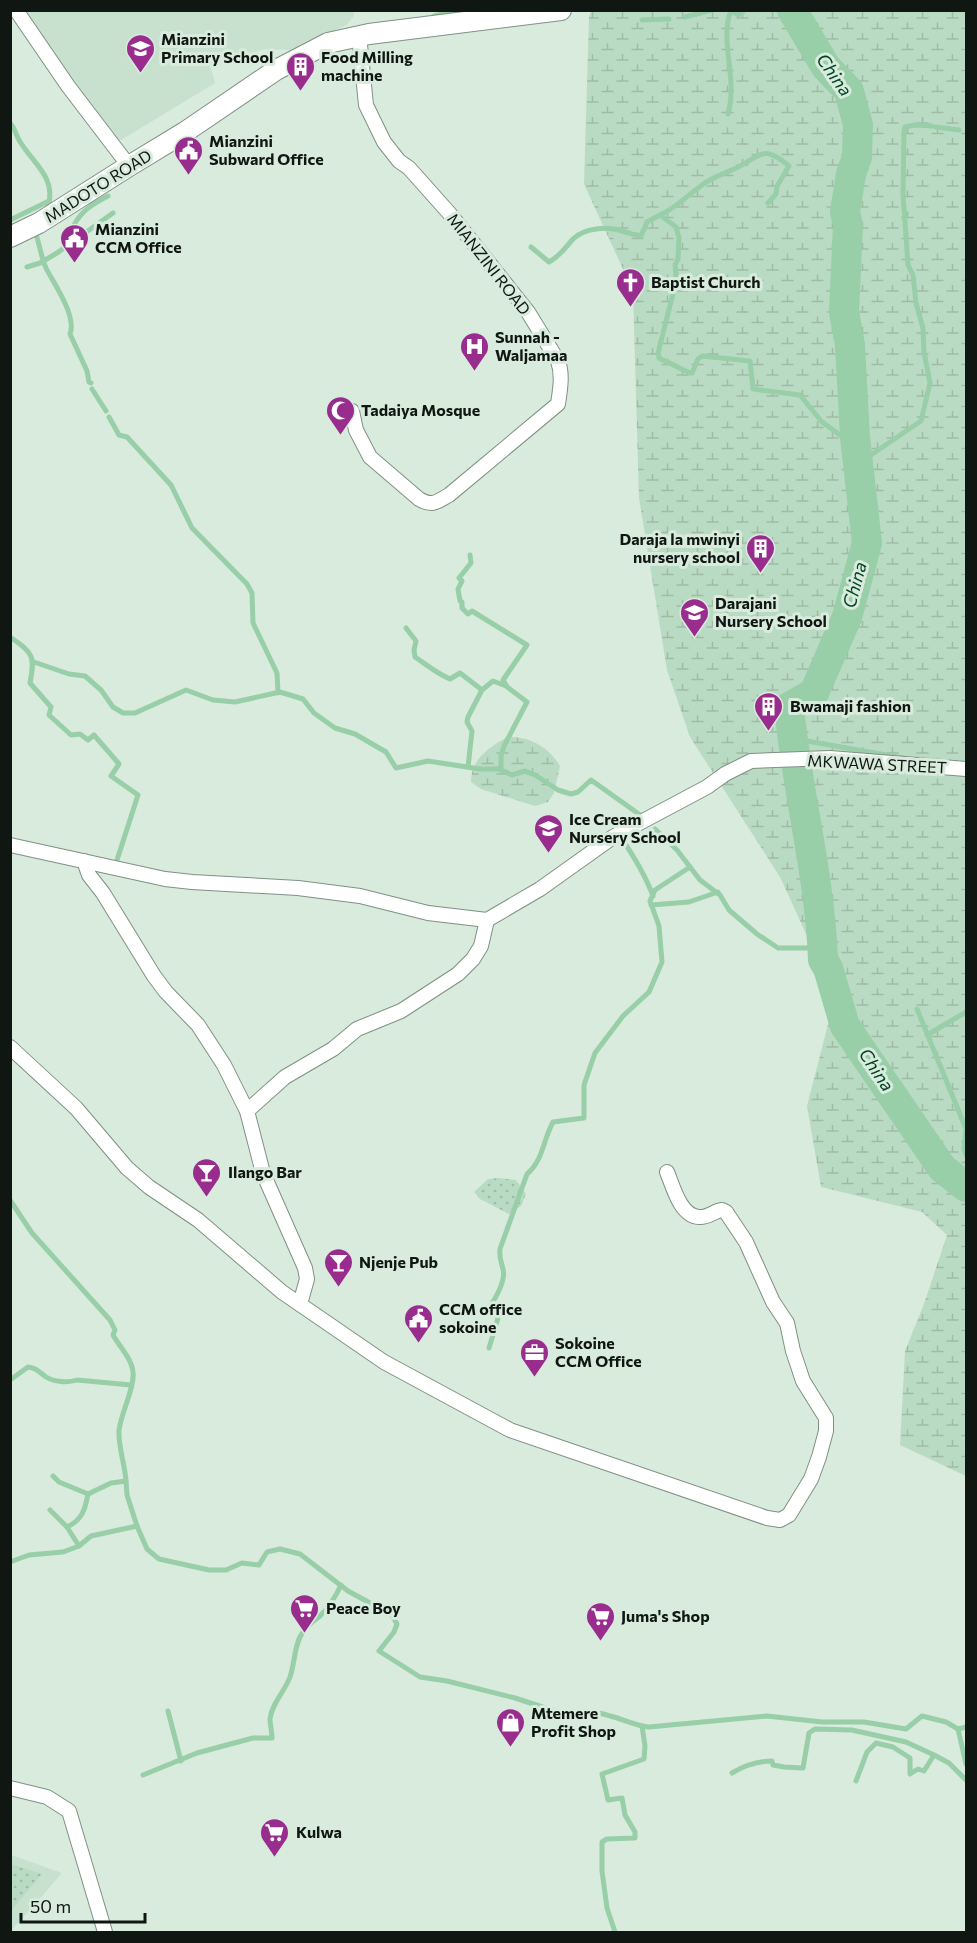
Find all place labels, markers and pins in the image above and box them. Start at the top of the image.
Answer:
place label: Mianzini Primary School [161,29,273,66]
school or university icon: Mianzini Primary School [124,32,156,74]
place label: Food Milling machine [321,47,413,84]
building icon: Food Milling machine [284,50,316,92]
place label: Mianzini Subward Office [209,131,324,168]
public building icon: Mianzini Subward Office [172,134,204,176]
place label: Mianzini CCM Office [95,219,182,256]
public building icon: Mianzini CCM Office [58,222,90,264]
church icon: Baptist Church [614,266,646,308]
place label: Baptist Church [651,272,761,291]
place label: Sunnah - Waljamaa [495,327,567,364]
hospital icon: Sunnah - Waljamaa [458,330,490,372]
mosque icon: Tadaiya Mosque [324,394,356,436]
place label: Tadaiya Mosque [361,400,480,419]
place label: Daraja la mwinyi nursery school [619,529,740,566]
building icon: Daraja la mwinyi nursery school [745,532,777,574]
place label: Darajani Nursery School [715,593,827,630]
school or university icon: Darajani Nursery School [678,596,710,638]
building icon: Bwamaji fashion [753,690,785,732]
place label: Bwamaji fashion [790,696,911,715]
place label: Ice Cream Nursery School [569,809,681,846]
school or university icon: Ice Cream Nursery School [532,812,564,854]
bar icon: Ilango Bar [191,1156,223,1198]
place label: Ilango Bar [228,1162,302,1181]
bar icon: Njenje Pub [322,1246,354,1288]
place label: Njenje Pub [359,1252,438,1271]
place label: CCM office sokoine [439,1299,522,1336]
public building icon: CCM office sokoine [402,1302,434,1344]
place label: Sokoine CCM Office [555,1333,642,1370]
office icon: Sokoine CCM Office [518,1336,550,1378]
supermarket icon: Peace Boy [289,1592,321,1634]
place label: Peace Boy [326,1598,401,1617]
supermarket icon: Juma's Shop [584,1600,616,1642]
place label: Juma's Shop [621,1606,710,1625]
place label: Mtemere Profit Shop [531,1703,616,1740]
shop icon: Mtemere Profit Shop [494,1706,526,1748]
supermarket icon: Kulwa [259,1816,291,1858]
place label: Kulwa [296,1822,342,1841]

